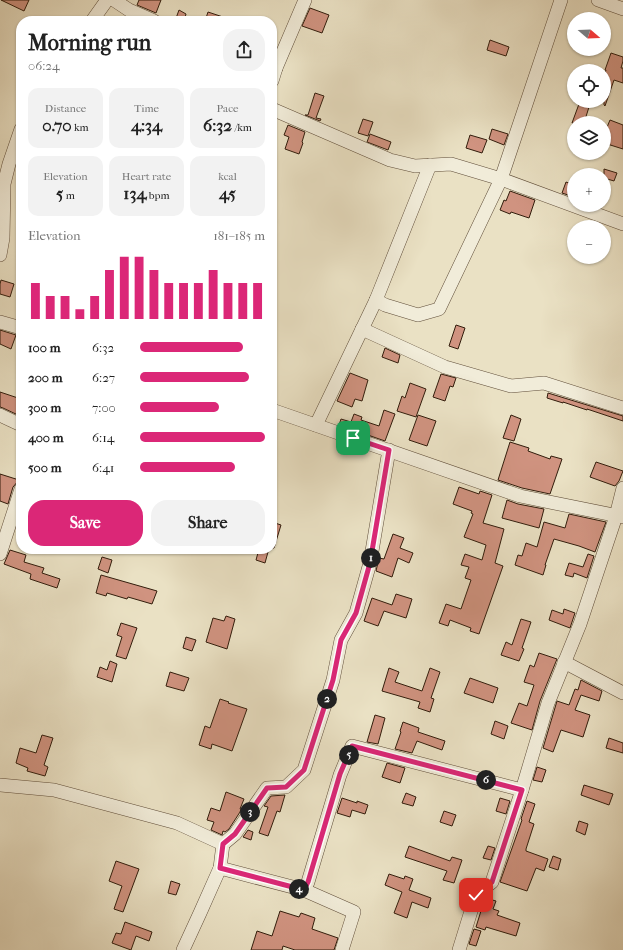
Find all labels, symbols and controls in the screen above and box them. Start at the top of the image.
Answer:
north arrow [567,12,611,56]
map controls [567,12,611,264]
button: share [223,29,265,71]
text: Morning run [28,30,151,56]
text: 06:24 [28,58,60,73]
button: locate [567,64,611,108]
text: Distance [45,102,86,115]
text: Time [134,102,159,115]
text: Pace [217,102,238,115]
text: 0.70 [42,115,72,135]
text: 4:34 [131,115,162,135]
text: 6:32 [203,115,232,135]
button: layers [567,116,611,160]
text: km [72,121,89,134]
text: /km [232,121,252,134]
button: + [567,168,611,212]
text: Elevation [43,170,88,183]
text: Heart rate [122,170,171,183]
text: kcal [218,170,237,183]
text: 5 [56,183,63,203]
text: 134 [123,183,146,203]
text: 45 [219,183,236,203]
text: m [63,189,75,202]
text: bpm [146,189,170,202]
button: − [567,220,611,264]
text: Elevation [28,228,81,243]
text: 181–185 m [213,228,265,243]
text: 100 m [28,340,61,355]
text: 6:32 [92,340,114,355]
text: 200 m [28,370,63,385]
text: 6:27 [92,370,115,385]
text: 300 m [28,400,61,415]
text: 7:00 [92,400,116,415]
pin [336,421,370,455]
icon: arrive [342,427,364,449]
text: 400 m [28,430,64,445]
text: 6:14 [92,430,115,445]
text: 500 m [28,460,62,475]
text: 6:41 [92,460,115,475]
button: Save [28,500,143,546]
button: Share [151,500,265,546]
pin: 1 [361,548,381,568]
text: 1 [369,551,373,564]
pin: 2 [317,689,337,709]
text: 2 [324,692,330,705]
pin: 5 [339,745,359,765]
text: 5 [347,748,351,761]
pin: 6 [476,770,496,790]
text: 6 [483,773,489,786]
pin: 3 [240,802,260,822]
text: 3 [248,805,252,818]
pin [459,878,493,912]
pin: 4 [289,879,309,899]
text: 4 [296,882,302,895]
icon: check [465,884,487,906]

